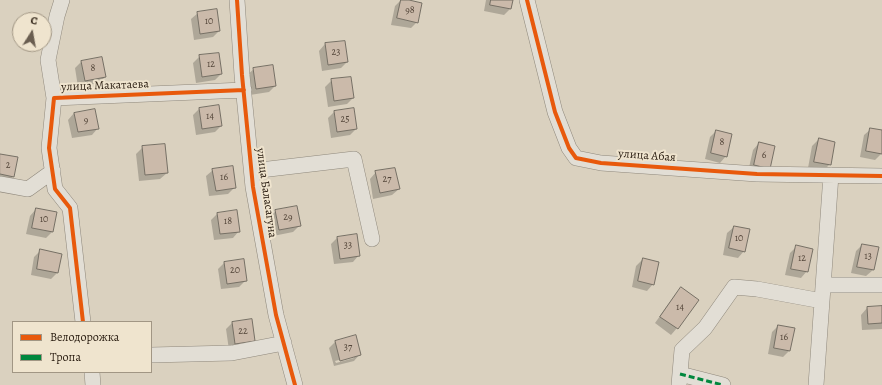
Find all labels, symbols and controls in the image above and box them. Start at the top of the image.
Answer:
house number: 98 [405,5,415,17]
north arrow [12,12,52,52]
text: С [29,13,39,29]
house number: 10 [205,16,213,28]
house number: 23 [332,47,340,59]
house number: 12 [207,59,215,71]
house number: 8 [91,63,95,75]
street label: улица Макатаева [61,77,149,95]
house number: 14 [206,111,214,123]
house number: 25 [340,114,350,126]
house number: 9 [84,115,88,127]
house number: 8 [720,137,724,149]
street label: улица Баласагуна [253,147,279,239]
street label: улица Абая [618,147,676,165]
house number: 6 [762,150,766,162]
house number: 2 [6,160,10,172]
house number: 16 [220,172,228,184]
house number: 27 [383,174,391,186]
house number: 29 [283,212,293,224]
house number: 10 [40,214,48,226]
house number: 18 [224,216,232,228]
house number: 10 [735,233,743,245]
house number: 33 [344,240,352,252]
house number: 13 [864,251,872,263]
house number: 12 [798,253,806,265]
house number: 20 [230,265,240,277]
house number: 14 [676,302,684,314]
legend [12,321,152,373]
house number: 22 [238,326,248,338]
text: Велодорожка [50,329,119,345]
house number: 16 [780,332,788,344]
house number: 37 [344,342,352,354]
text: Тропа [50,349,81,365]

